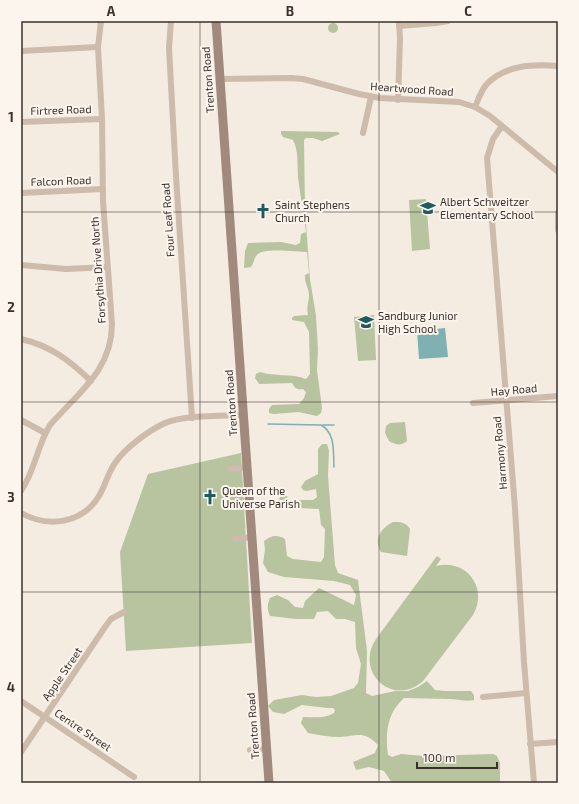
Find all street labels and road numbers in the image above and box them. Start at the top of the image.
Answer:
street label: Trenton Road [199,46,216,114]
street label: Heartwood Road [370,79,454,98]
street label: Firtree Road [30,102,92,117]
street label: Falcon Road [30,173,92,188]
street label: Four Leaf Road [158,183,177,258]
street label: Forsythia Drive North [87,216,108,324]
street label: Trenton Road [222,369,239,437]
street label: Hay Road [490,381,538,398]
street label: Harmony Road [490,416,509,490]
street label: Apple Street [39,644,84,703]
street label: Trenton Road [244,692,261,760]
street label: Centre Street [52,706,114,753]

